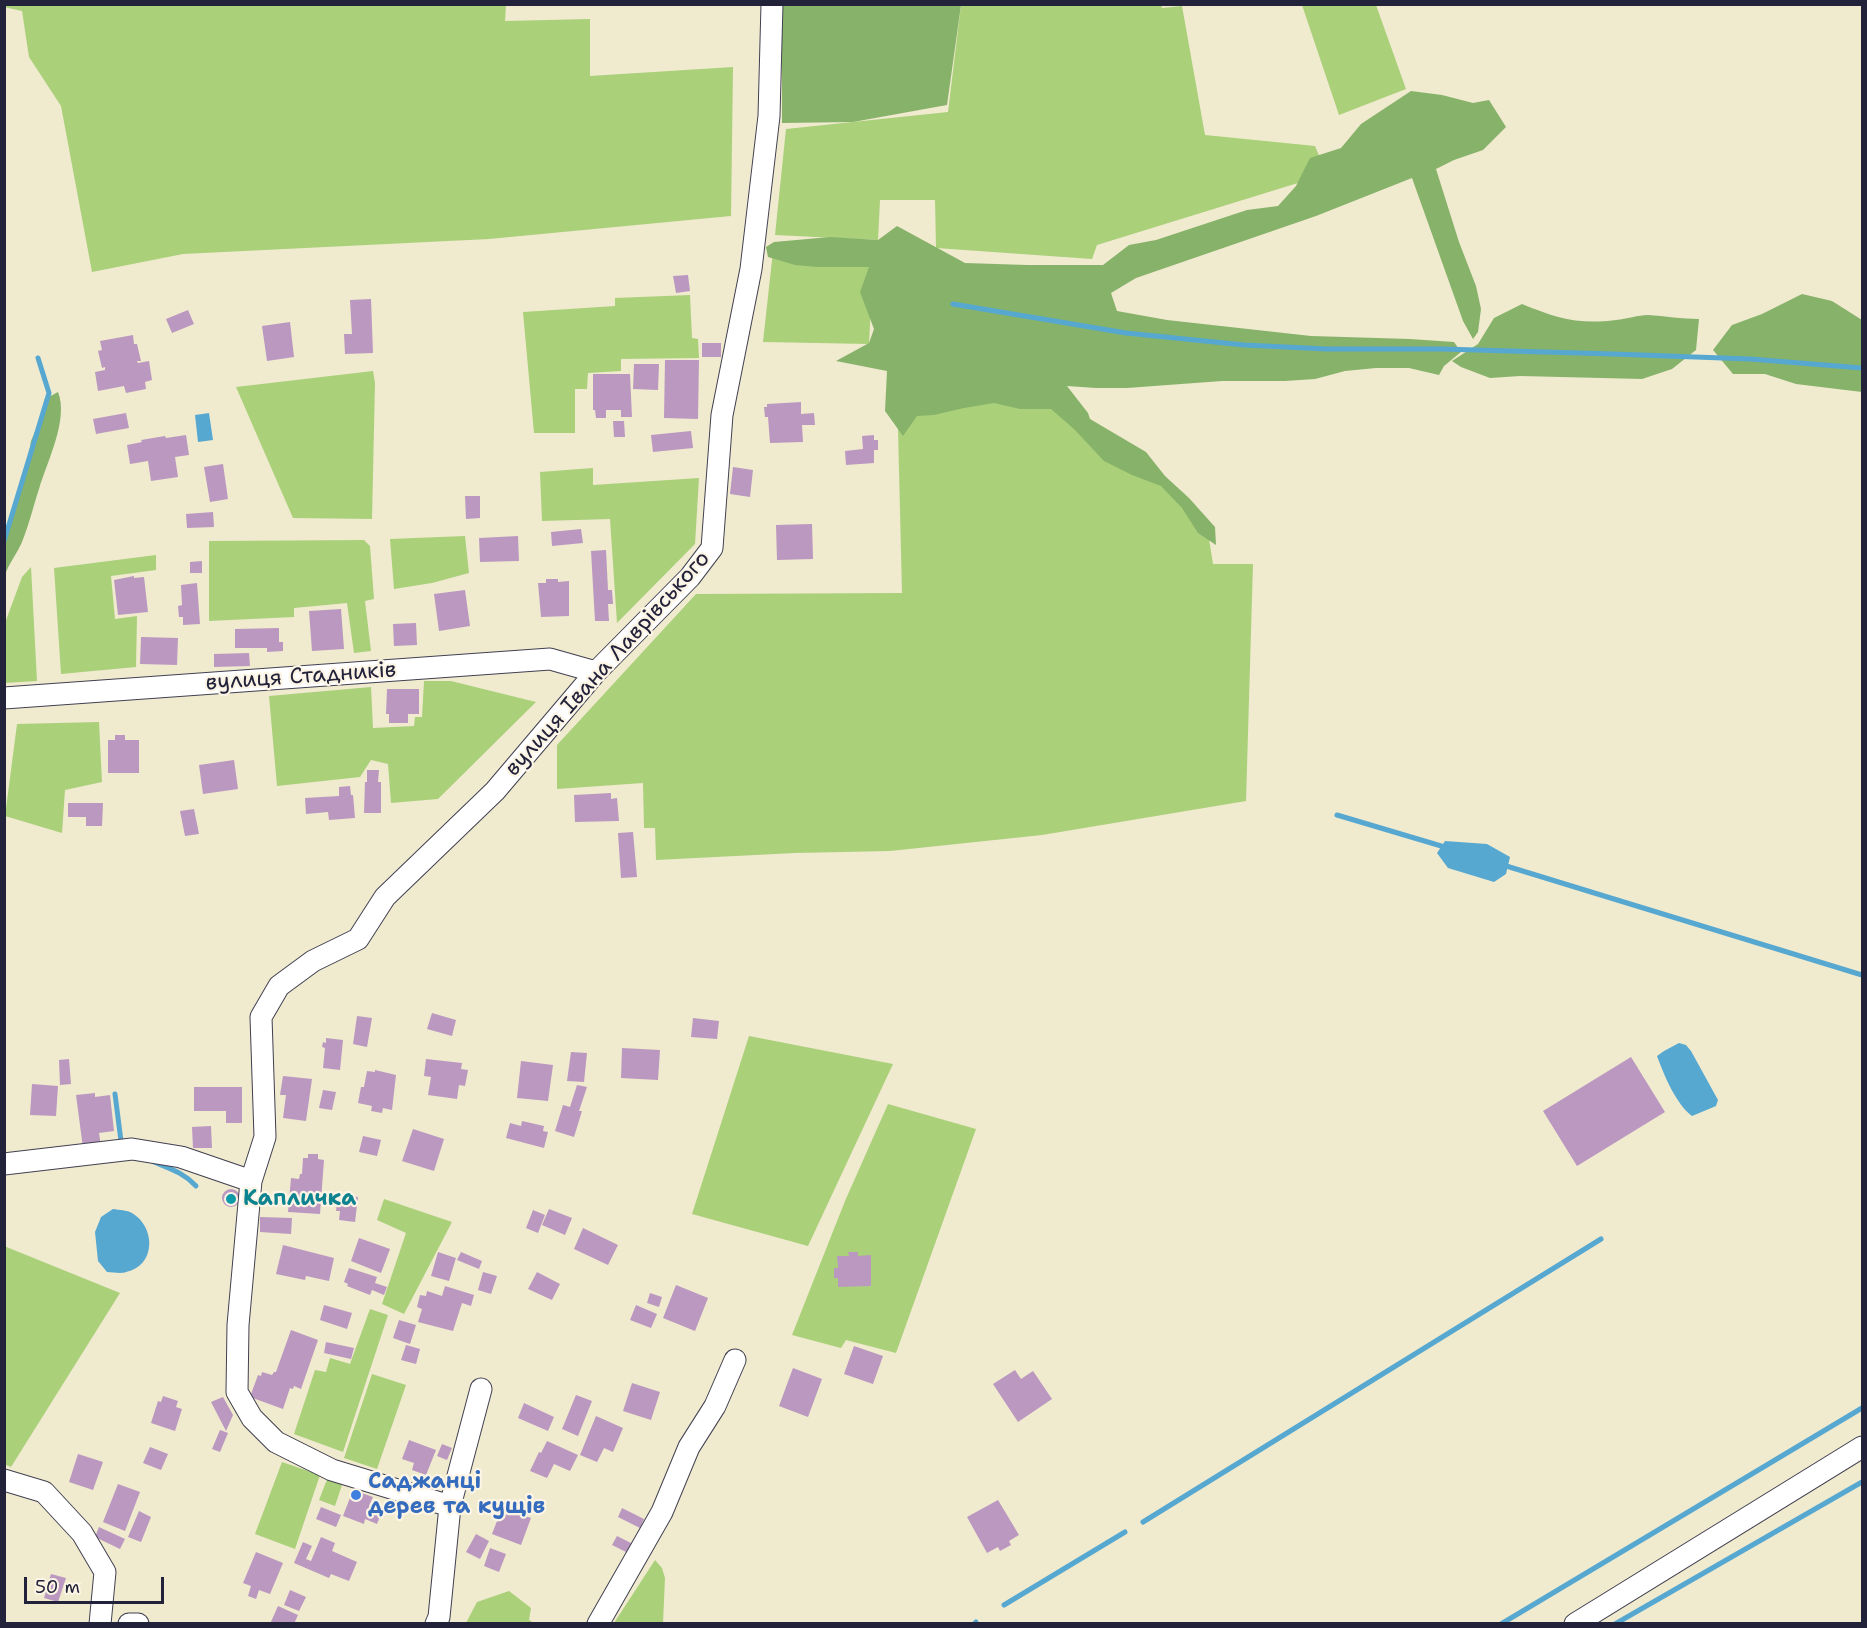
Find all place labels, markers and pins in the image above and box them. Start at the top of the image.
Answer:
place label: Капличка [243,1186,356,1212]
marker: Капличка [224,1192,238,1206]
place label: Саджанці дерев та кущів [368,1469,545,1520]
marker: Саджанці дерев та кущів [349,1488,363,1502]

